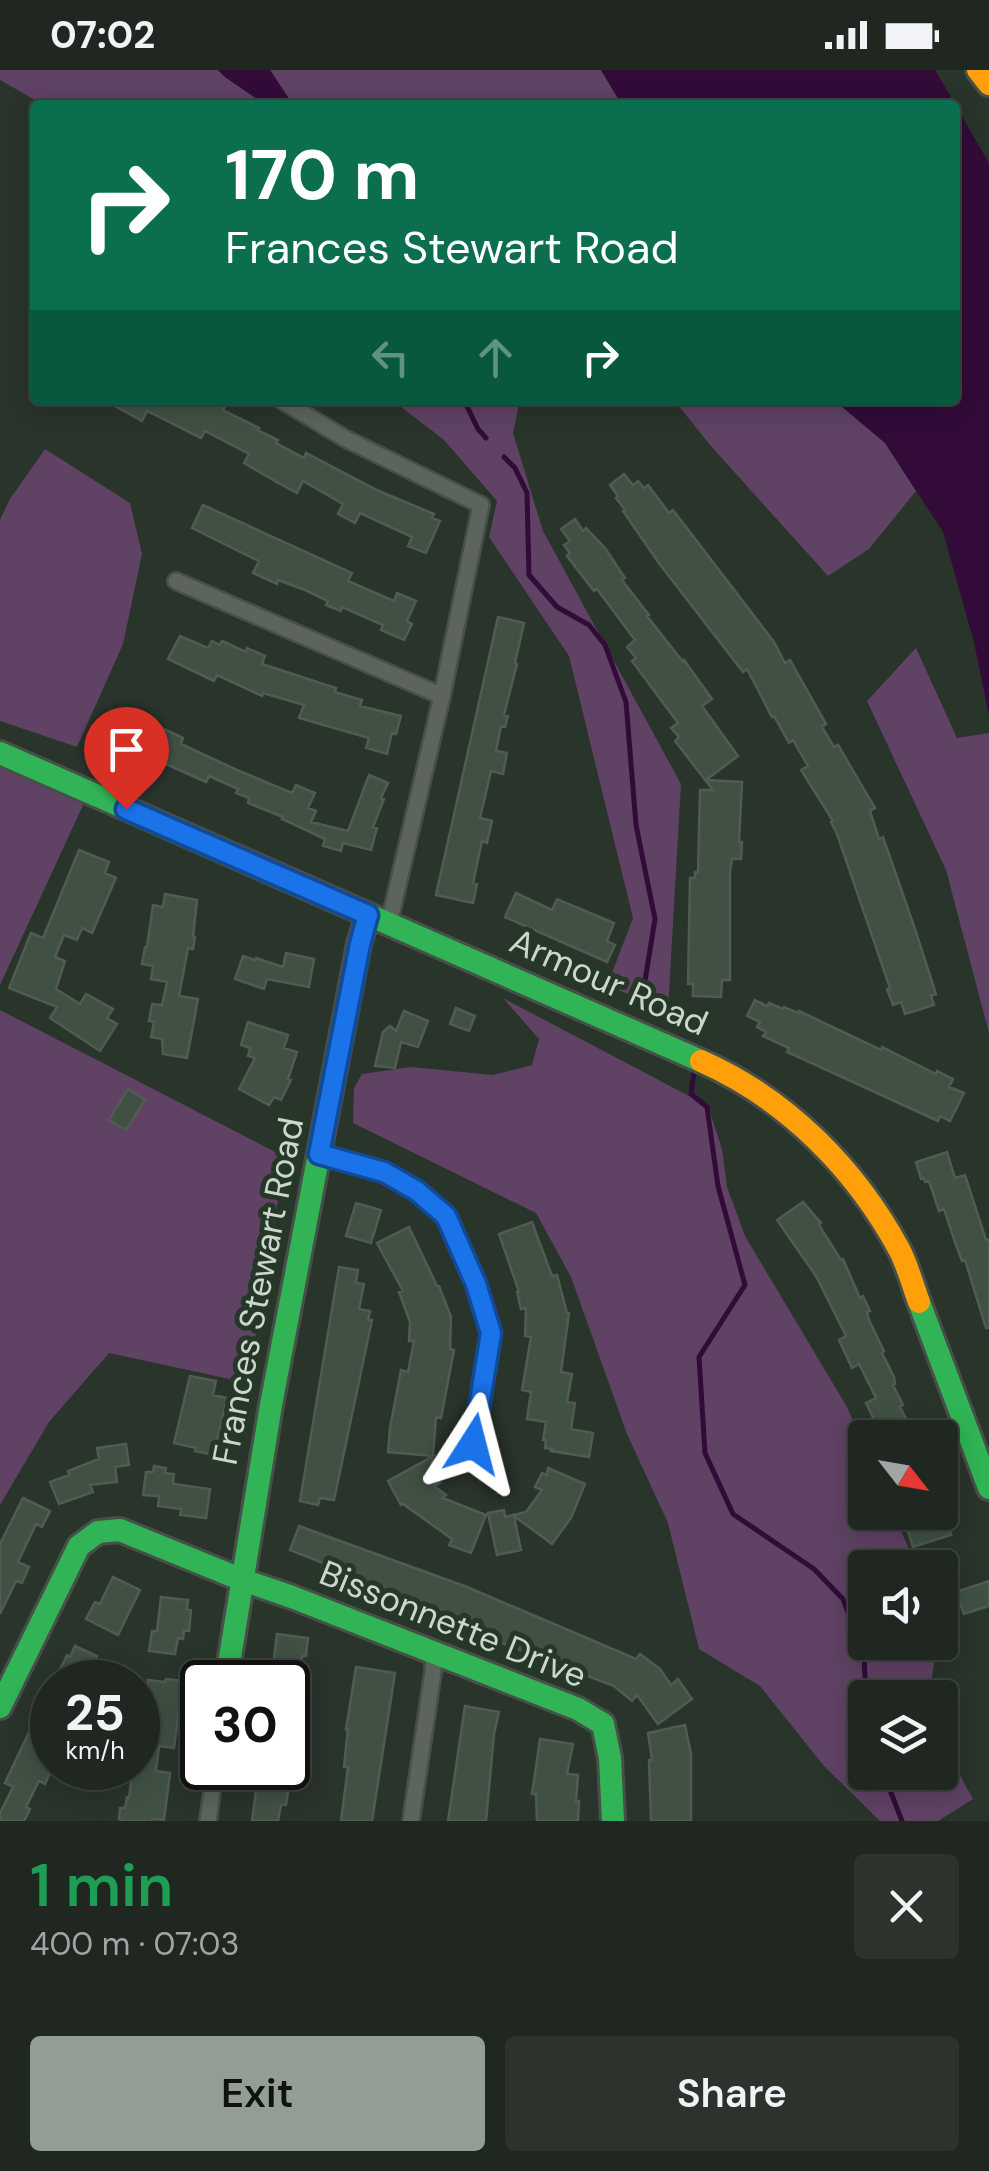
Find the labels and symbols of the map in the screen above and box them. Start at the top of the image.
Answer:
pin [84,707,169,810]
street label: Armour Road [503,918,715,1046]
street label: Frances Stewart Road [202,1113,314,1469]
position arrow [421,1392,525,1496]
north arrow [848,1420,958,1530]
street label: Bissonnette Drive [313,1550,593,1698]
speed limit sign: 30 [180,1660,310,1790]

